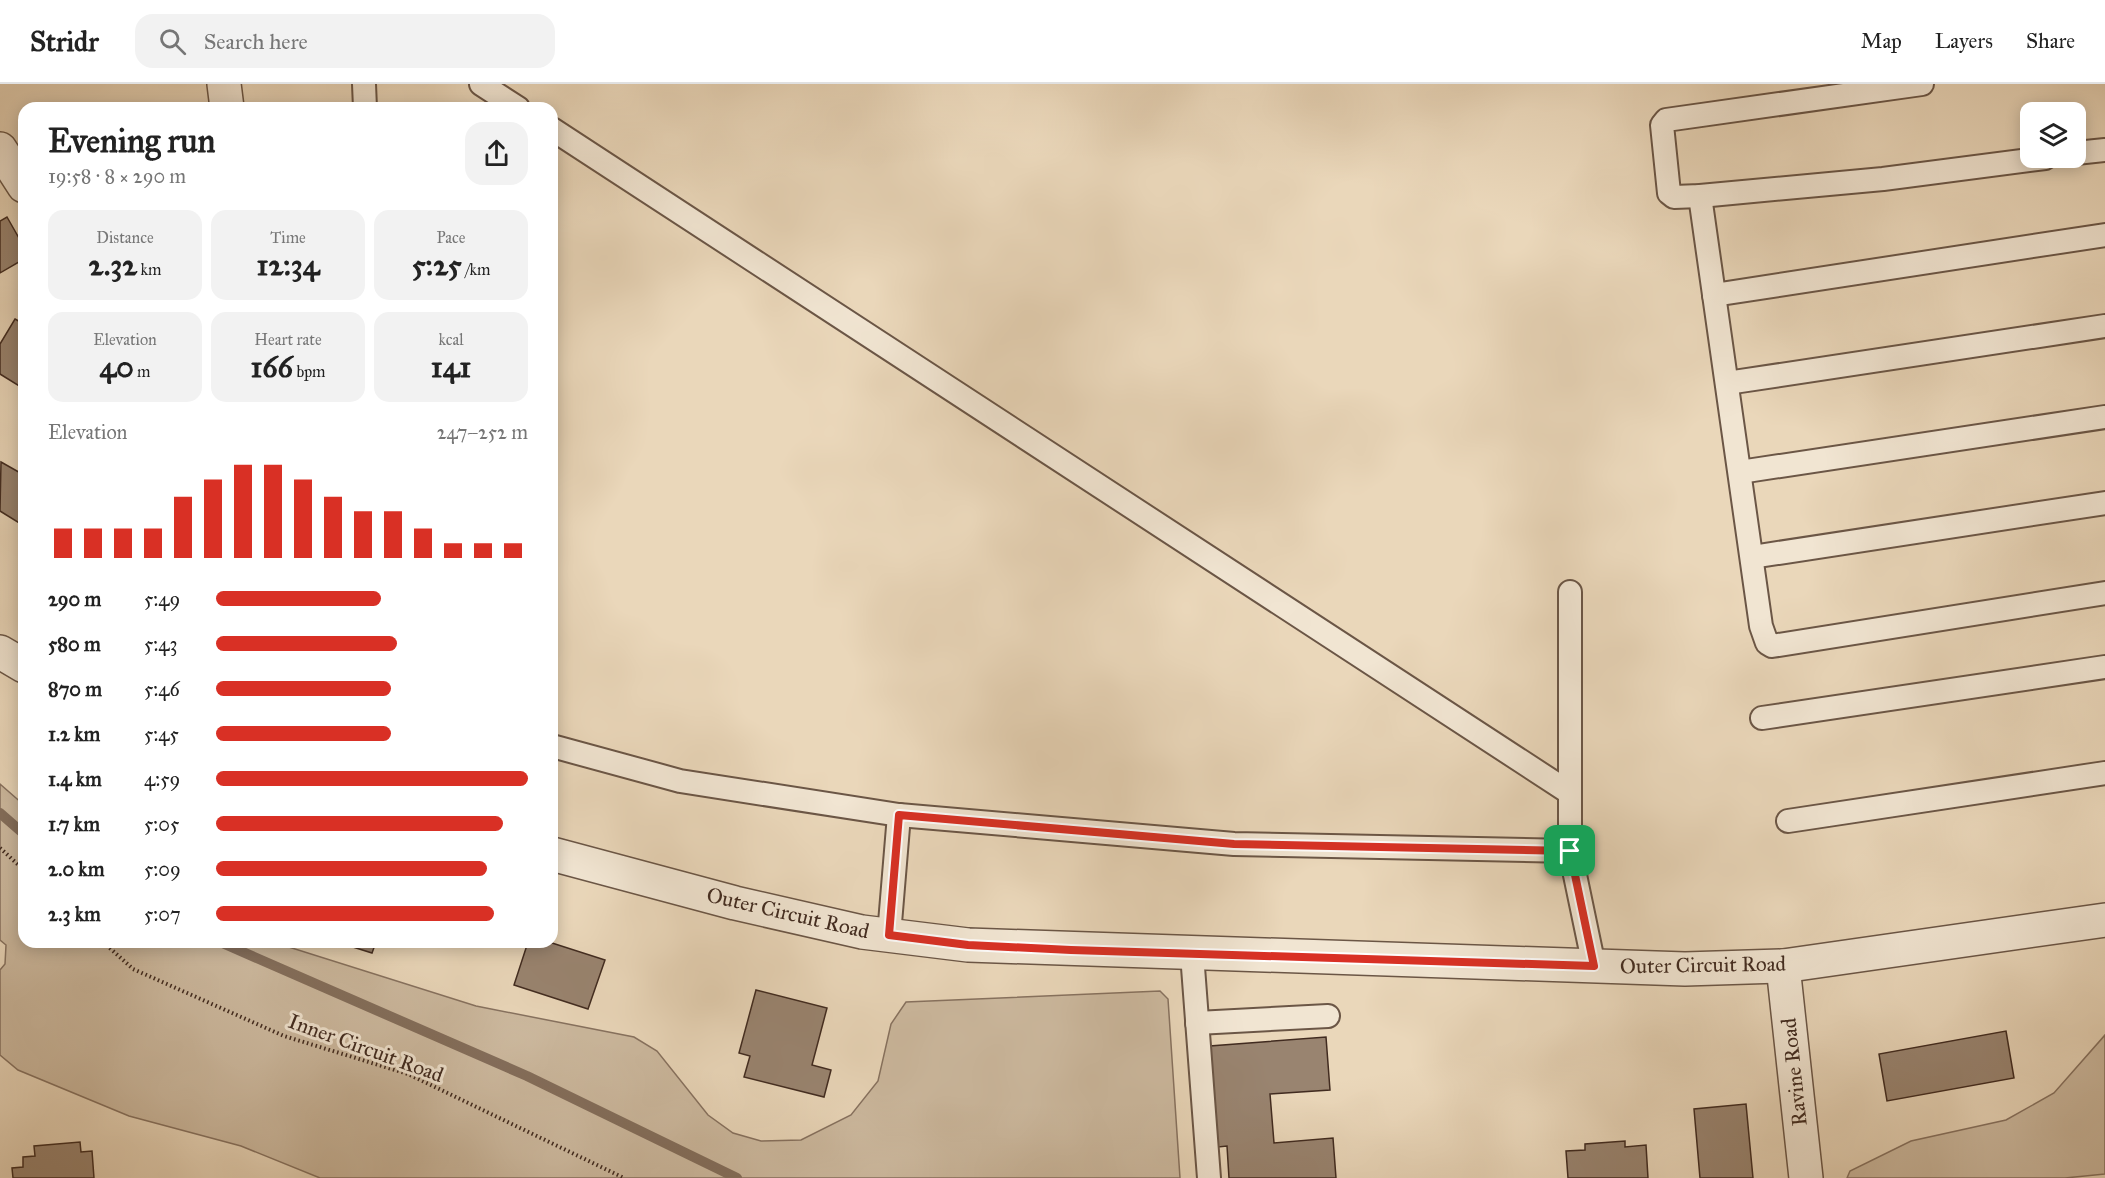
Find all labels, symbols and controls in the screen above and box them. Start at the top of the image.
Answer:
search box [135,14,555,68]
text: Stridr [30,24,99,59]
icon: search [156,25,189,58]
text: Search here [204,28,308,55]
text: Map [1861,28,1902,54]
text: Layers [1935,28,1993,54]
text: Share [2026,28,2075,54]
map controls [2020,102,2086,168]
button: layers [2020,102,2086,168]
text: Evening run [48,121,215,161]
button: share [465,122,528,185]
text: 19:58 · 8 × 290 m [48,164,186,188]
text: Distance [96,228,154,247]
text: Time [270,228,306,247]
text: Pace [436,228,466,247]
text: 2.32 [89,247,137,283]
text: 12:34 [257,247,319,283]
text: 5:25 [412,247,462,283]
text: km [137,260,161,279]
text: /km [462,260,490,279]
text: Elevation [93,330,157,349]
text: Heart rate [254,330,322,349]
text: kcal [438,330,464,349]
text: 40 [99,349,134,385]
text: 166 [250,349,293,385]
text: 141 [431,349,471,385]
text: m [134,362,151,381]
text: bpm [293,362,326,381]
text: Elevation [48,420,127,444]
text: 247–252 m [437,420,528,444]
text: 290 m [48,587,101,611]
text: 5:49 [144,587,180,611]
text: 580 m [48,632,101,656]
text: 5:43 [144,632,177,656]
text: 870 m [48,677,102,701]
text: 5:46 [144,677,180,701]
text: 1.2 km [48,722,100,746]
text: 5:45 [144,722,179,746]
text: 1.4 km [48,767,102,791]
text: 4:59 [144,767,180,791]
text: 1.7 km [48,812,100,836]
text: 5:05 [144,812,179,836]
pin [1544,825,1595,876]
icon: arrive [1553,834,1586,867]
text: 2.0 km [48,857,104,881]
text: 5:09 [144,857,181,881]
street label: Outer Circuit Road [704,882,872,944]
text: 2.3 km [48,902,101,926]
text: 5:07 [144,902,181,926]
street label: Outer Circuit Road [1620,951,1787,979]
street label: Inner Circuit Road [285,1008,448,1088]
street label: Ravine Road [1775,1016,1813,1127]

